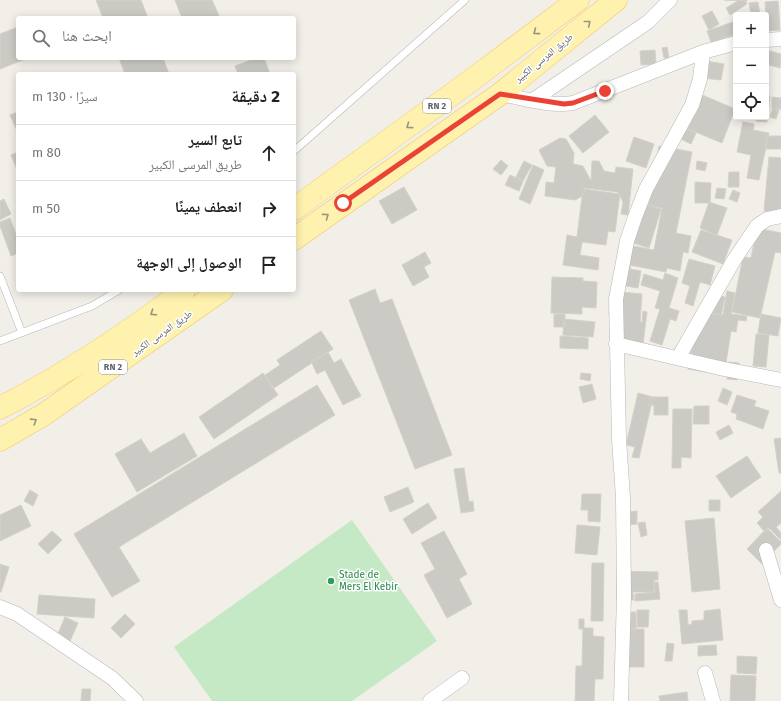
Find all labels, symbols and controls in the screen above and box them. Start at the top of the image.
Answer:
map controls [733,12,769,120]
button: + [733,12,769,48]
search box [16,16,296,60]
one-way arrow [583,20,590,27]
icon: search [30,27,52,49]
text: ابحث هنا [62,27,112,45]
one-way arrow [533,27,540,34]
street label: طريق المرسى الكبير [512,31,576,86]
button: − [733,48,769,84]
route end [596,82,614,100]
button: locate [733,84,769,120]
text: 2 دقيقة [231,86,280,107]
text: سيرًا · 130 m [32,89,98,104]
road number: RN 2 [423,99,451,113]
one-way arrow [406,121,413,128]
text: تابع السير [188,131,242,149]
icon: ahead [258,142,280,164]
text: 80 m [32,145,61,160]
text: طريق المرسى الكبير [149,157,242,172]
route start [334,194,352,212]
text: انعطف يمينًا [175,198,242,216]
icon: right [258,198,280,220]
text: 50 m [32,201,60,216]
one-way arrow [321,214,328,221]
text: الوصول إلى الوجهة [136,254,242,272]
icon: arrive [258,254,280,276]
street label: طريق المرسى الكبير [128,307,195,359]
one-way arrow [150,308,157,316]
road number: RN 2 [99,360,127,374]
one-way arrow [30,418,37,425]
place label: Stade de Mers El Kebir [339,569,398,593]
marker: Stade de Mers El Kebir [326,576,336,586]

